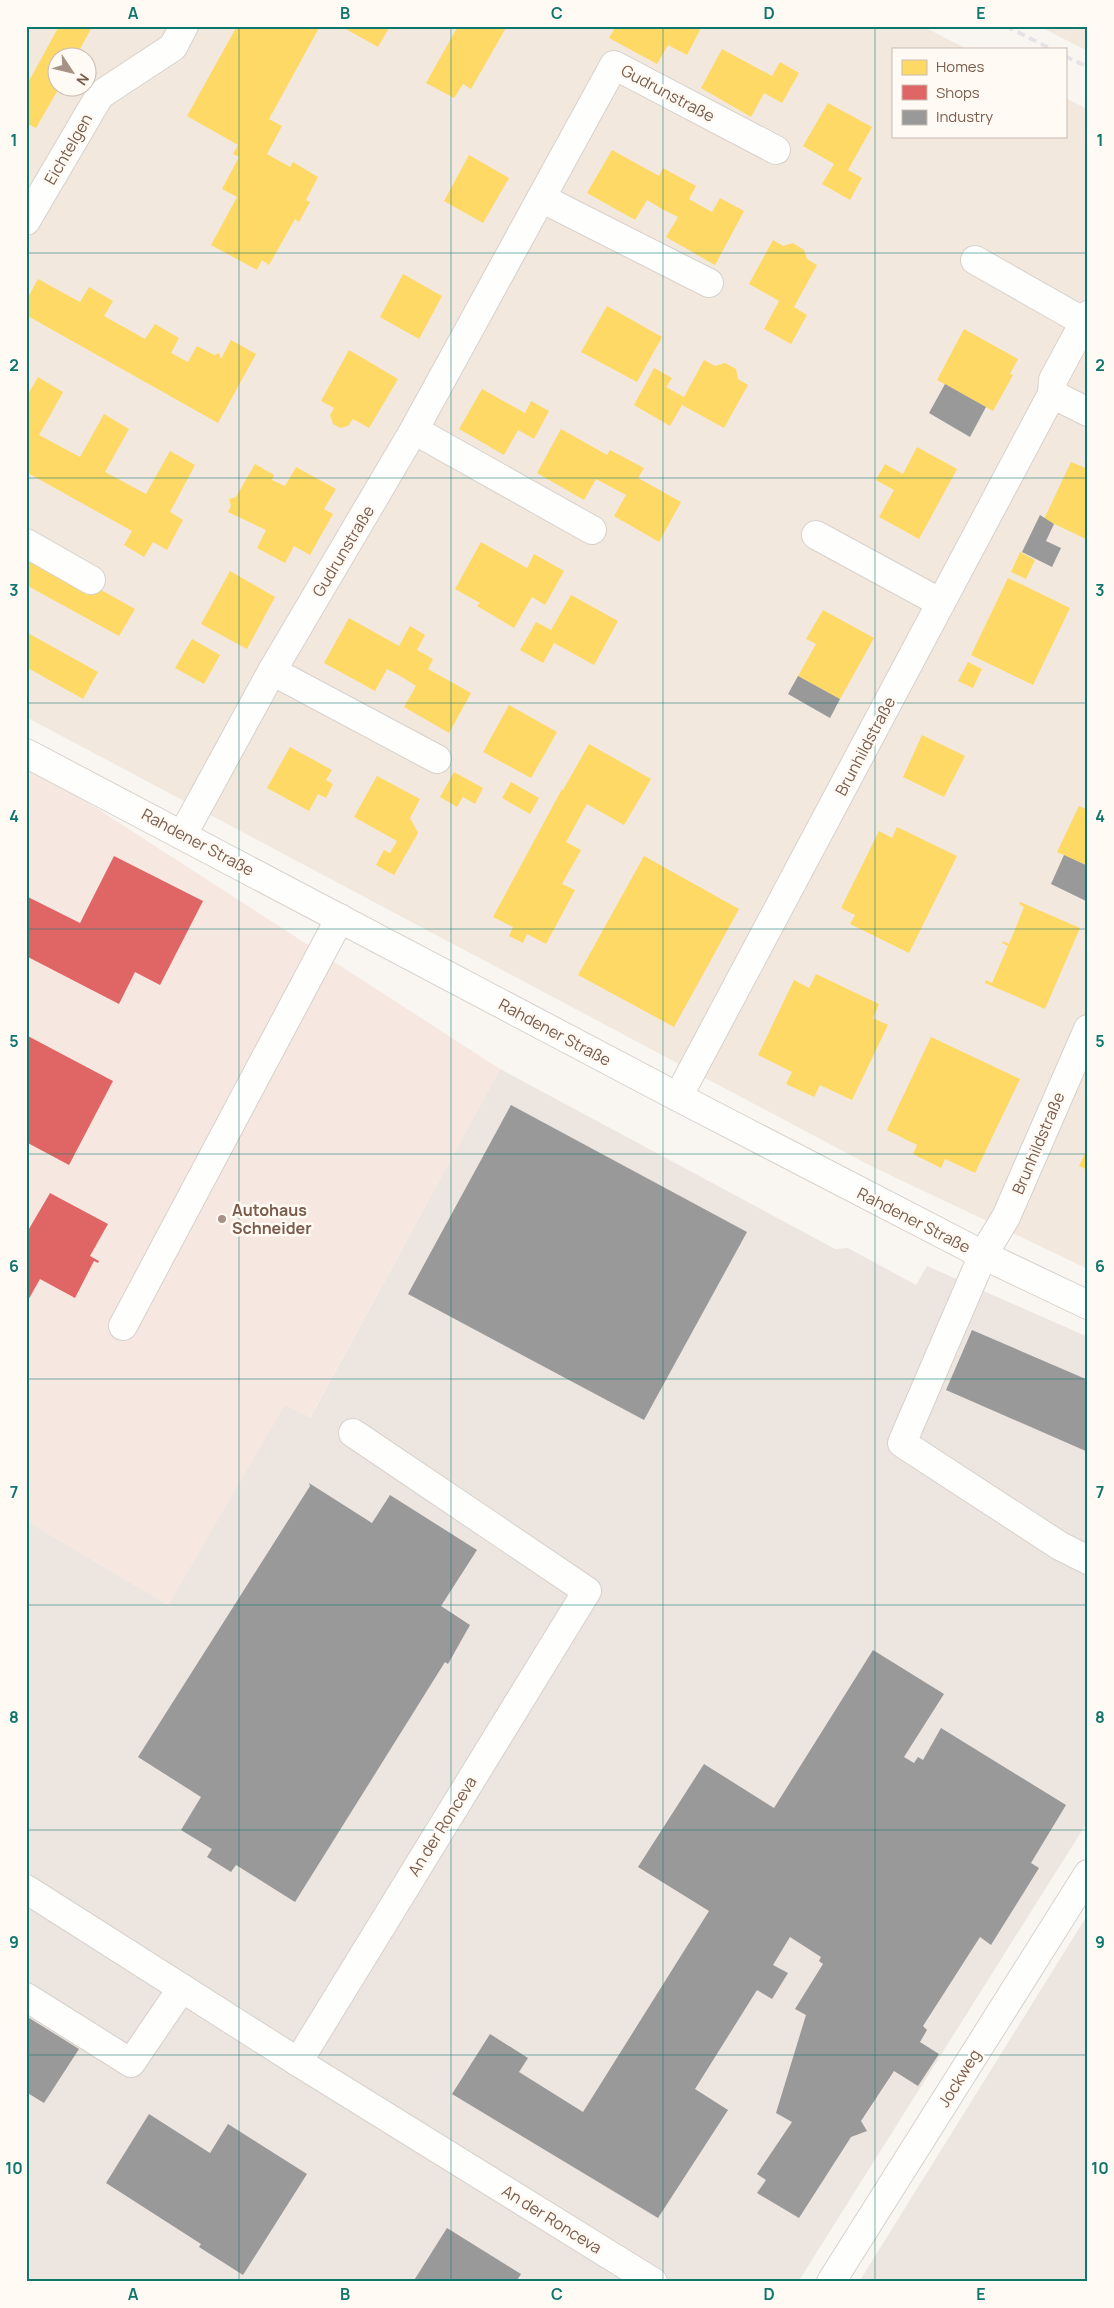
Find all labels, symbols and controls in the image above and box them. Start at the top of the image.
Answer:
text: A [128,2,139,24]
text: B [340,2,350,24]
text: C [551,2,563,24]
text: D [763,2,775,24]
text: E [976,2,986,24]
north arrow [48,48,98,98]
legend [892,48,1066,138]
text: Homes [936,56,985,77]
street label: Gudrunstraße [617,59,719,127]
text: N [72,70,94,89]
text: Shops [936,82,980,103]
text: Industry [936,106,993,127]
street label: Eichtelgen [39,110,97,188]
text: 1 [10,129,18,151]
text: 1 [1096,129,1104,151]
text: 2 [9,354,19,376]
text: 2 [1095,354,1105,376]
street label: Gudrunstraße [307,501,379,601]
text: 3 [9,579,19,601]
text: 3 [1095,579,1105,601]
street label: Brunhildstraße [830,693,900,799]
street label: Rahdener Straße [138,803,258,881]
text: 4 [9,805,19,827]
text: 4 [1095,805,1105,827]
street label: Rahdener Straße [495,993,615,1071]
text: 5 [9,1030,19,1052]
text: 5 [1095,1030,1105,1052]
street label: Brunhildstraße [1007,1088,1069,1198]
street label: Rahdener Straße [854,1182,974,1258]
place label: Autohaus Schneider [232,1199,312,1239]
marker: Autohaus Schneider [216,1213,228,1225]
text: 6 [9,1255,19,1277]
text: 6 [1095,1255,1105,1277]
text: 7 [10,1481,18,1503]
text: 7 [1096,1481,1104,1503]
text: 8 [9,1706,19,1728]
text: 8 [1095,1706,1105,1728]
street label: An der Ronceva [403,1772,481,1880]
text: 9 [9,1931,19,1953]
text: 9 [1095,1931,1105,1953]
street label: Jockweg [933,2045,985,2111]
text: 10 [5,2157,23,2179]
text: 10 [1091,2157,1109,2179]
street label: An der Ronceva [498,2180,606,2258]
text: A [128,2283,139,2305]
text: B [340,2283,350,2305]
text: C [551,2283,563,2305]
text: D [763,2283,775,2305]
text: E [976,2283,986,2305]

